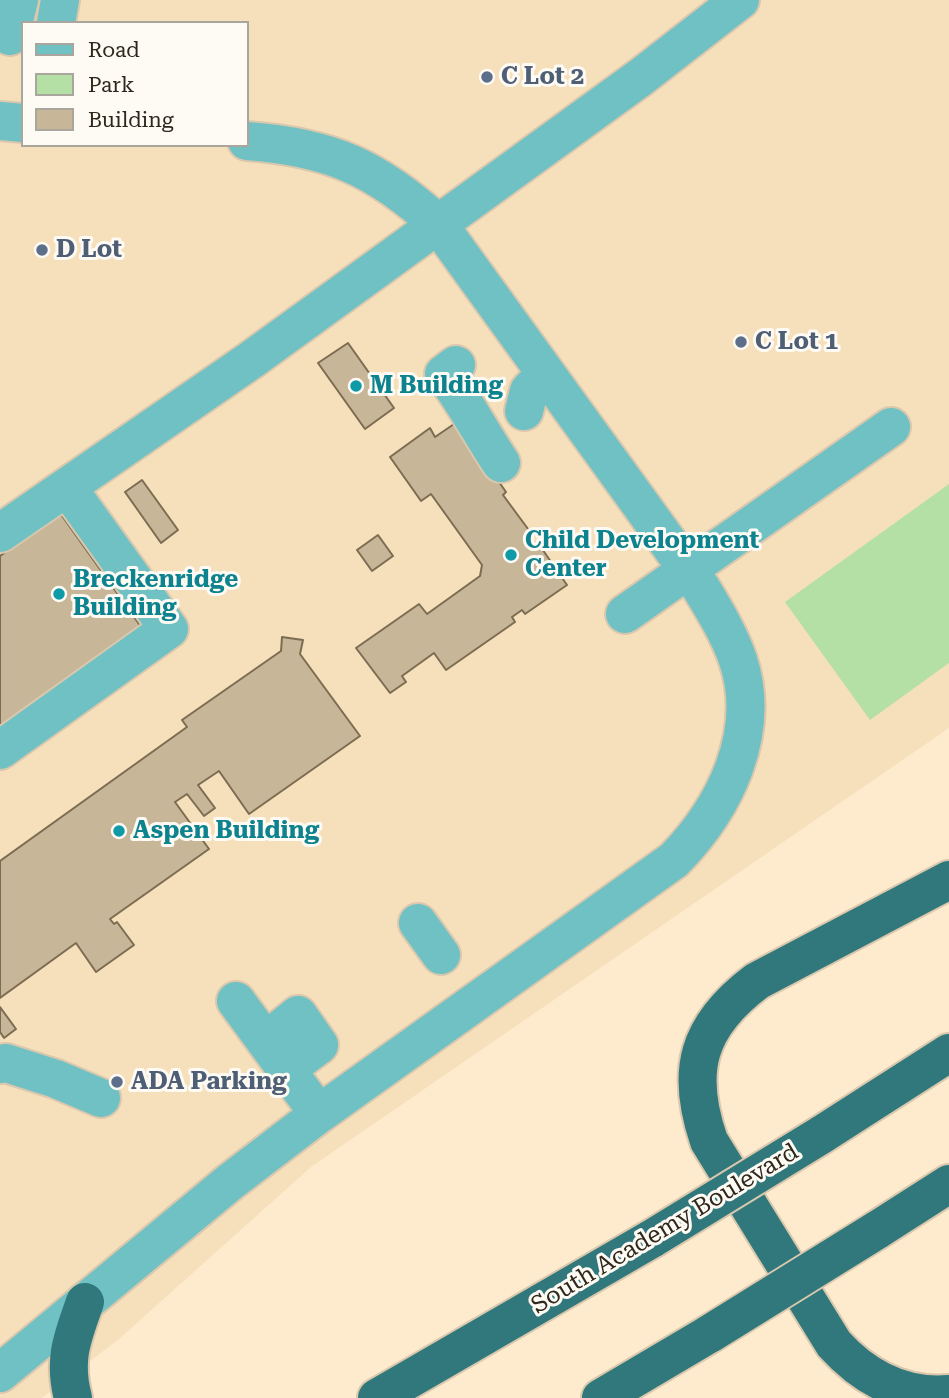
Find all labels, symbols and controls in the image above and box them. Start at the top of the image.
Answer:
legend [21,21,248,147]
text: Road [88,38,140,62]
place label: C Lot 2 [501,63,584,91]
marker: C Lot 2 [479,69,495,85]
text: Park [88,73,134,97]
text: Building [88,108,174,132]
place label: D Lot [56,236,122,264]
marker: D Lot [34,242,50,258]
place label: C Lot 1 [755,328,838,356]
marker: C Lot 1 [733,334,749,350]
place label: M Building [370,372,503,400]
marker: M Building [348,378,364,394]
place label: Child Development Center [525,527,759,583]
marker: Child Development Center [503,547,519,563]
place label: Breckenridge Building [73,566,238,622]
marker: Breckenridge Building [51,586,67,602]
place label: Aspen Building [133,817,319,845]
marker: Aspen Building [111,823,127,839]
place label: ADA Parking [131,1068,287,1096]
marker: ADA Parking [109,1074,125,1090]
street label: South Academy Boulevard [526,1138,804,1320]

